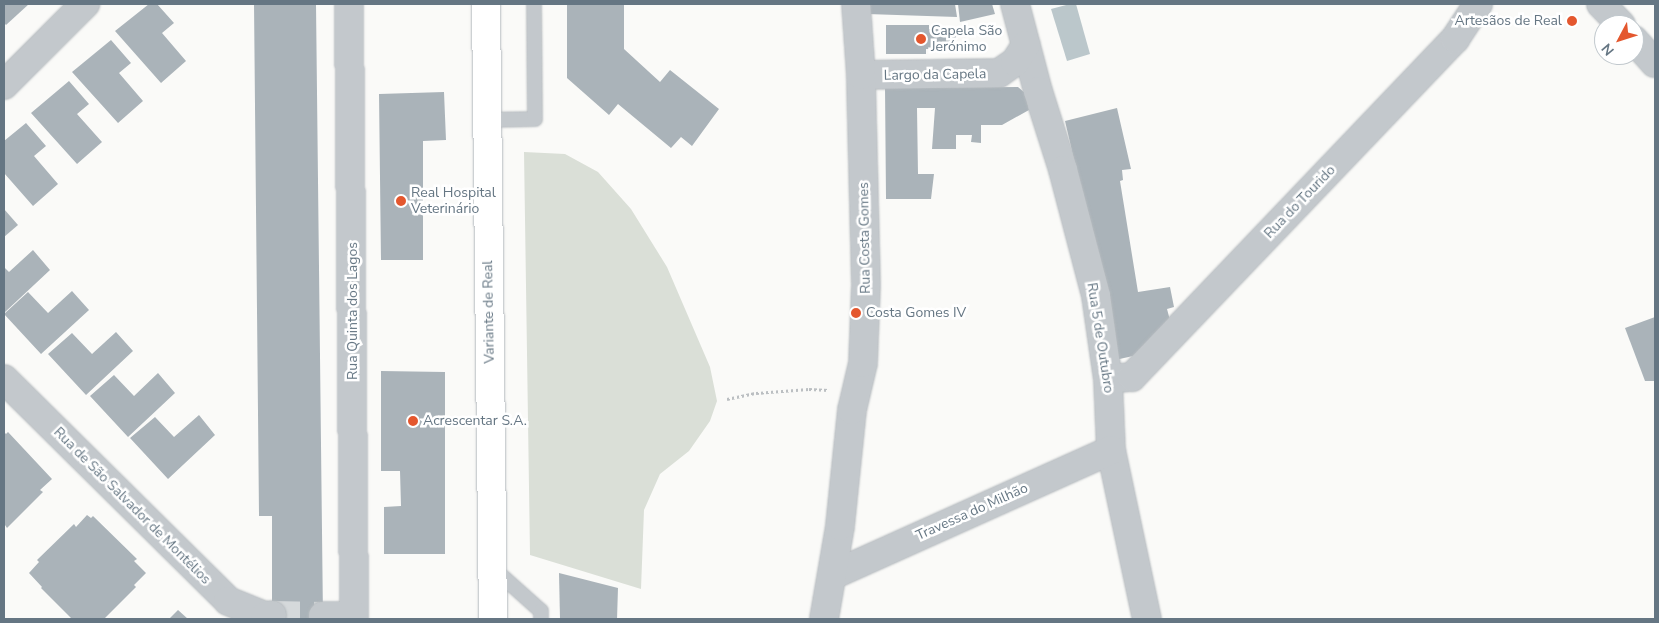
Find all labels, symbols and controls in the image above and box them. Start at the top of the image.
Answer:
place label: Artesãos de Real [1454,13,1562,29]
marker: Artesãos de Real [1566,15,1578,27]
north arrow [1594,15,1644,65]
place label: Capela São Jerónimo [931,23,1002,56]
marker: Capela São Jerónimo [915,33,927,45]
text: N [1597,39,1619,59]
street label: Largo da Capela [884,66,986,84]
street label: Rua do Tourido [1261,162,1339,242]
street label: Rua Costa Gomes [856,182,874,294]
place label: Real Hospital Veterinário [411,185,496,218]
marker: Real Hospital Veterinário [395,195,407,207]
street label: Rua Quinta dos Lagos [345,242,361,380]
street label: Variante de Real [480,260,498,364]
street label: Rua 5 de Outubro [1083,282,1117,394]
place label: Costa Gomes IV [866,305,966,321]
marker: Costa Gomes IV [850,307,862,319]
place label: Acrescentar S.A. [423,413,527,429]
marker: Acrescentar S.A. [407,415,419,427]
street label: Rua de São Salvador de Montélios [50,424,214,588]
street label: Travessa do Milhão [913,480,1031,544]

